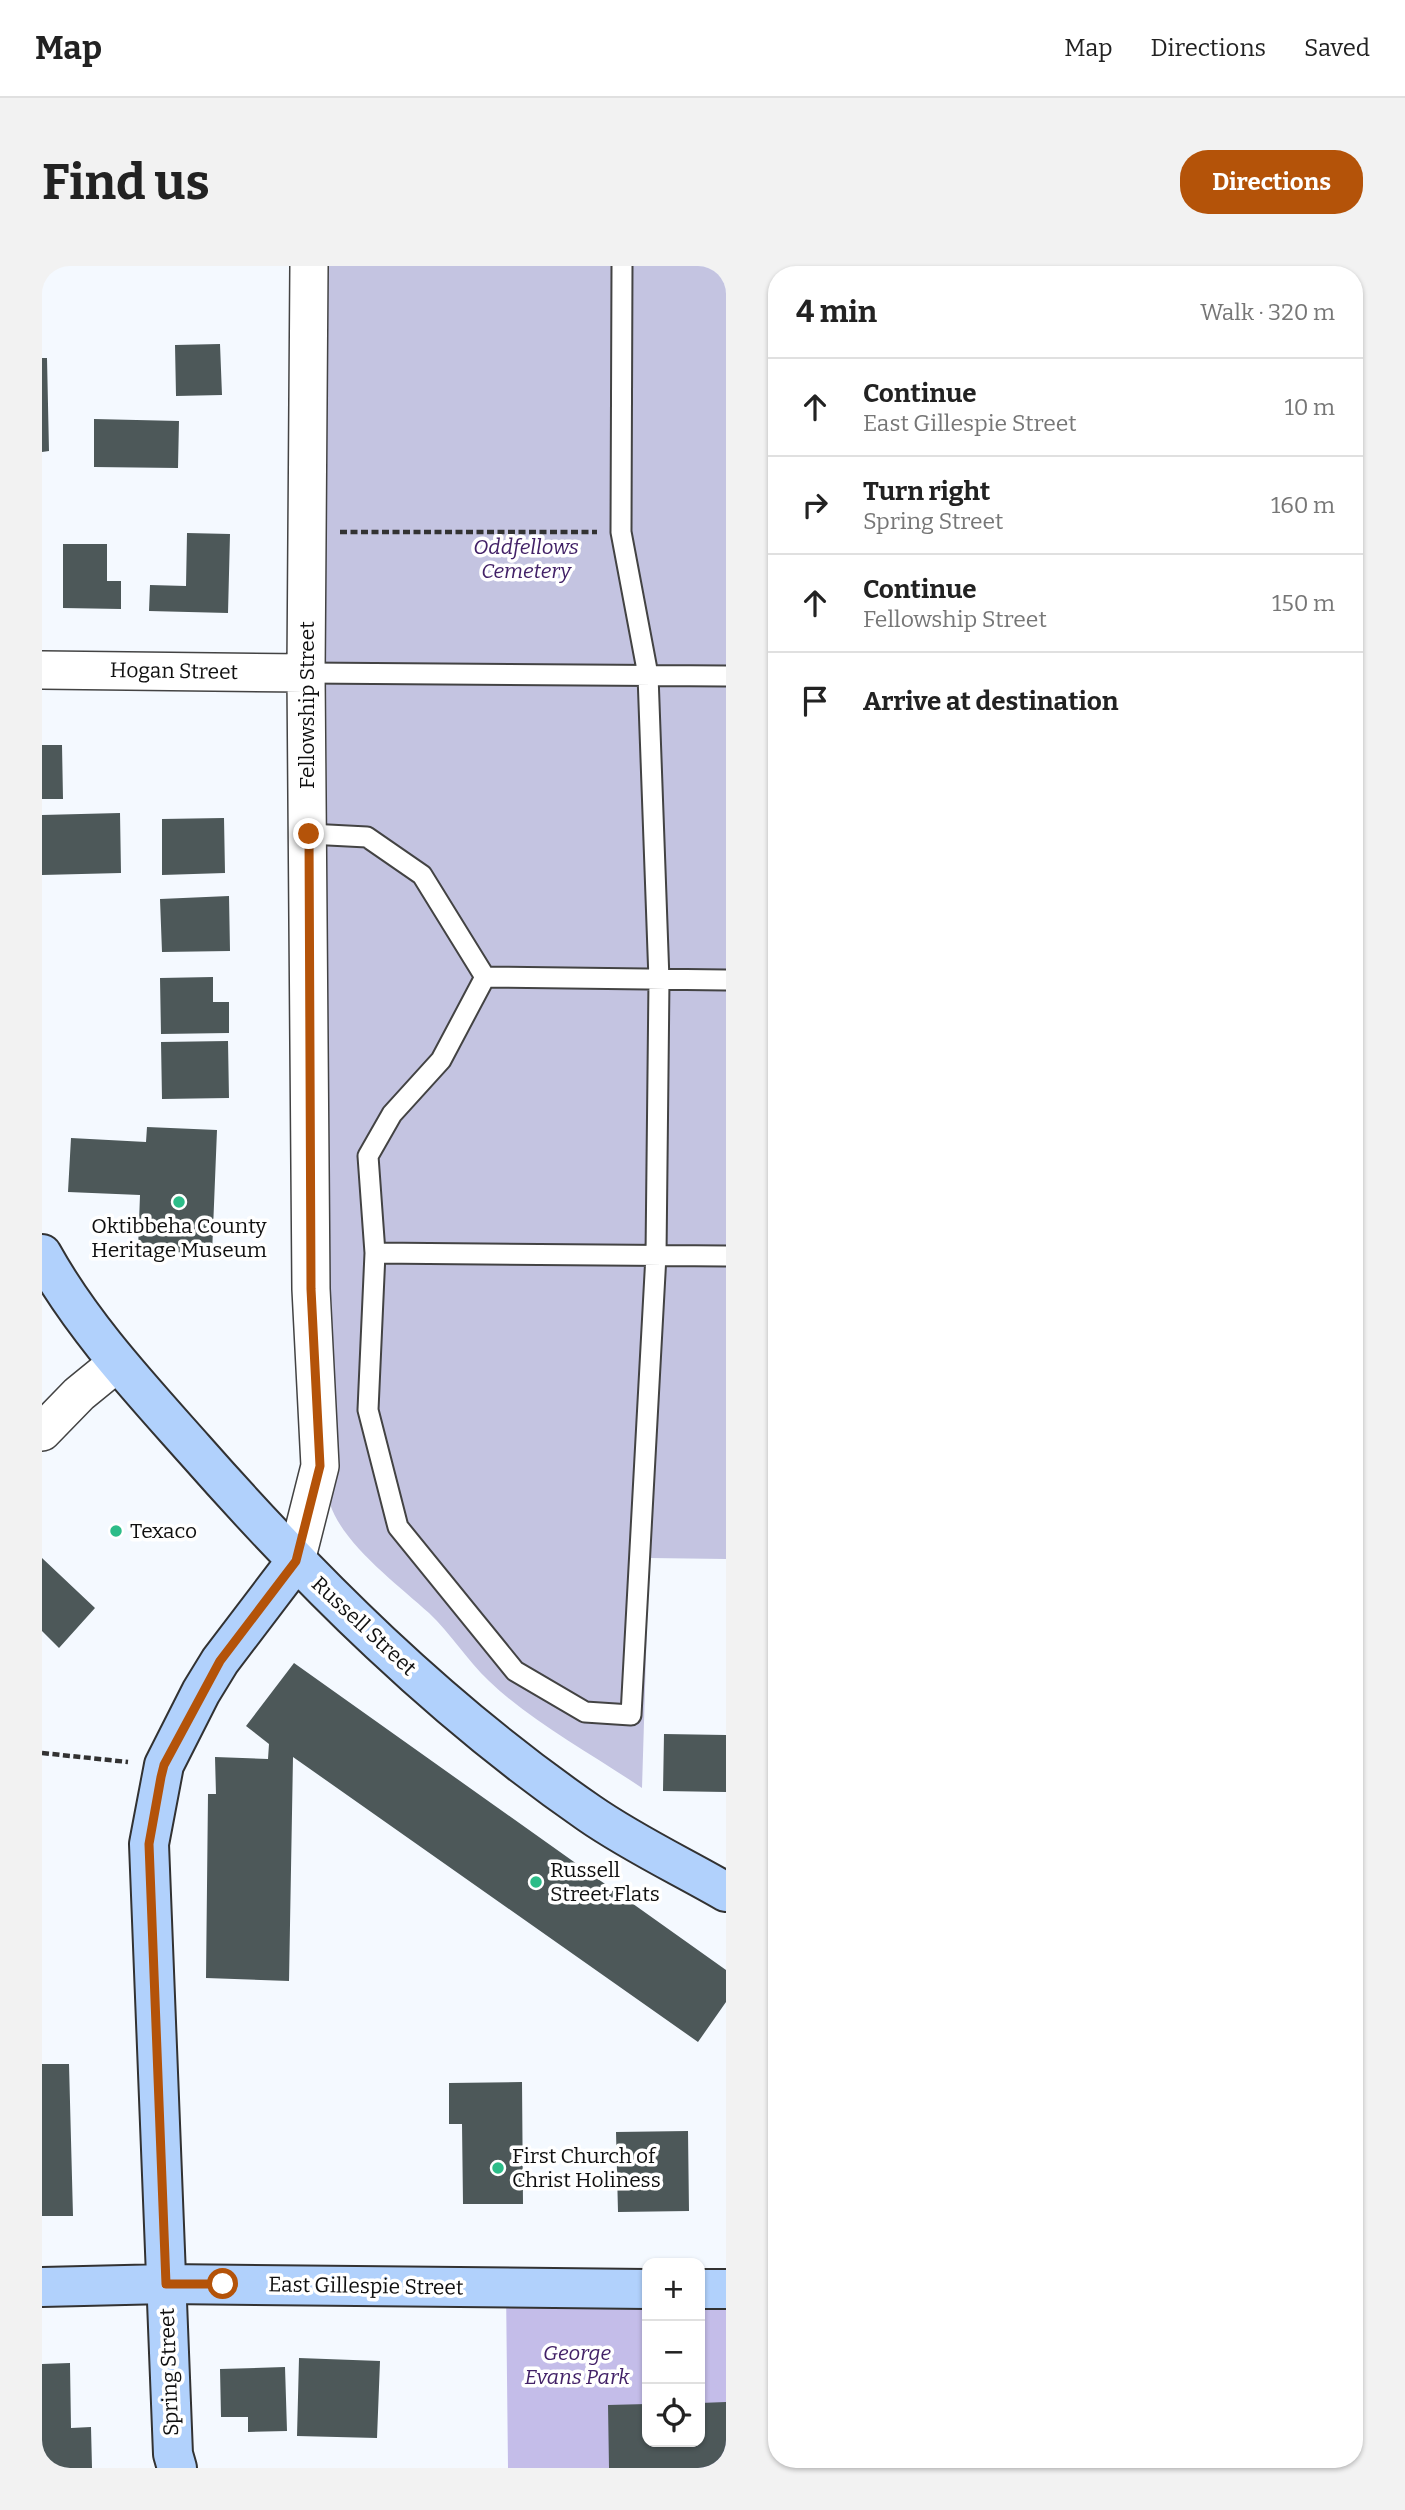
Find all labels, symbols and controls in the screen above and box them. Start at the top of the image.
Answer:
text: Map [35,28,102,68]
text: Map [1064,34,1113,62]
text: Directions [1151,34,1266,62]
text: Saved [1304,34,1370,62]
button: Directions [1180,150,1363,214]
text: Find us [42,153,210,212]
text: 4 min [796,294,877,330]
text: Walk · 320 m [1200,298,1335,326]
text: Continue [863,378,977,409]
icon: ahead [796,388,834,426]
text: 10 m [1284,393,1335,421]
text: East Gillespie Street [863,409,1077,437]
text: Turn right [863,476,990,507]
icon: right [796,486,834,524]
text: 160 m [1271,491,1335,519]
text: Spring Street [863,507,1003,535]
park label: Oddfellows Cemetery [473,534,579,584]
text: Continue [863,574,977,605]
icon: ahead [796,584,834,622]
text: 150 m [1272,589,1335,617]
text: Fellowship Street [863,605,1047,633]
street label: Fellowship Street [294,621,320,789]
street label: Hogan Street [110,657,239,685]
icon: arrive [796,682,834,720]
text: Arrive at destination [863,686,1118,717]
route end [293,818,324,849]
marker: Oktibbeha County Heritage Museum [171,1194,187,1210]
place label: Oktibbeha County Heritage Museum [91,1213,268,1263]
place label: Texaco [130,1518,197,1544]
marker: Texaco [108,1523,124,1539]
street label: Russell Street [306,1571,422,1681]
place label: Russell Street Flats [550,1857,660,1907]
marker: Russell Street Flats [528,1874,544,1890]
place label: First Church of Christ Holiness [512,2143,661,2193]
marker: First Church of Christ Holiness [490,2160,506,2176]
map controls [642,2258,705,2447]
button: + [642,2258,705,2321]
route start [207,2268,238,2299]
street label: East Gillespie Street [268,2271,464,2301]
street label: Spring Street [154,2307,184,2437]
button: − [642,2321,705,2384]
park label: George Evans Park [524,2340,630,2390]
button: locate [642,2384,705,2447]

